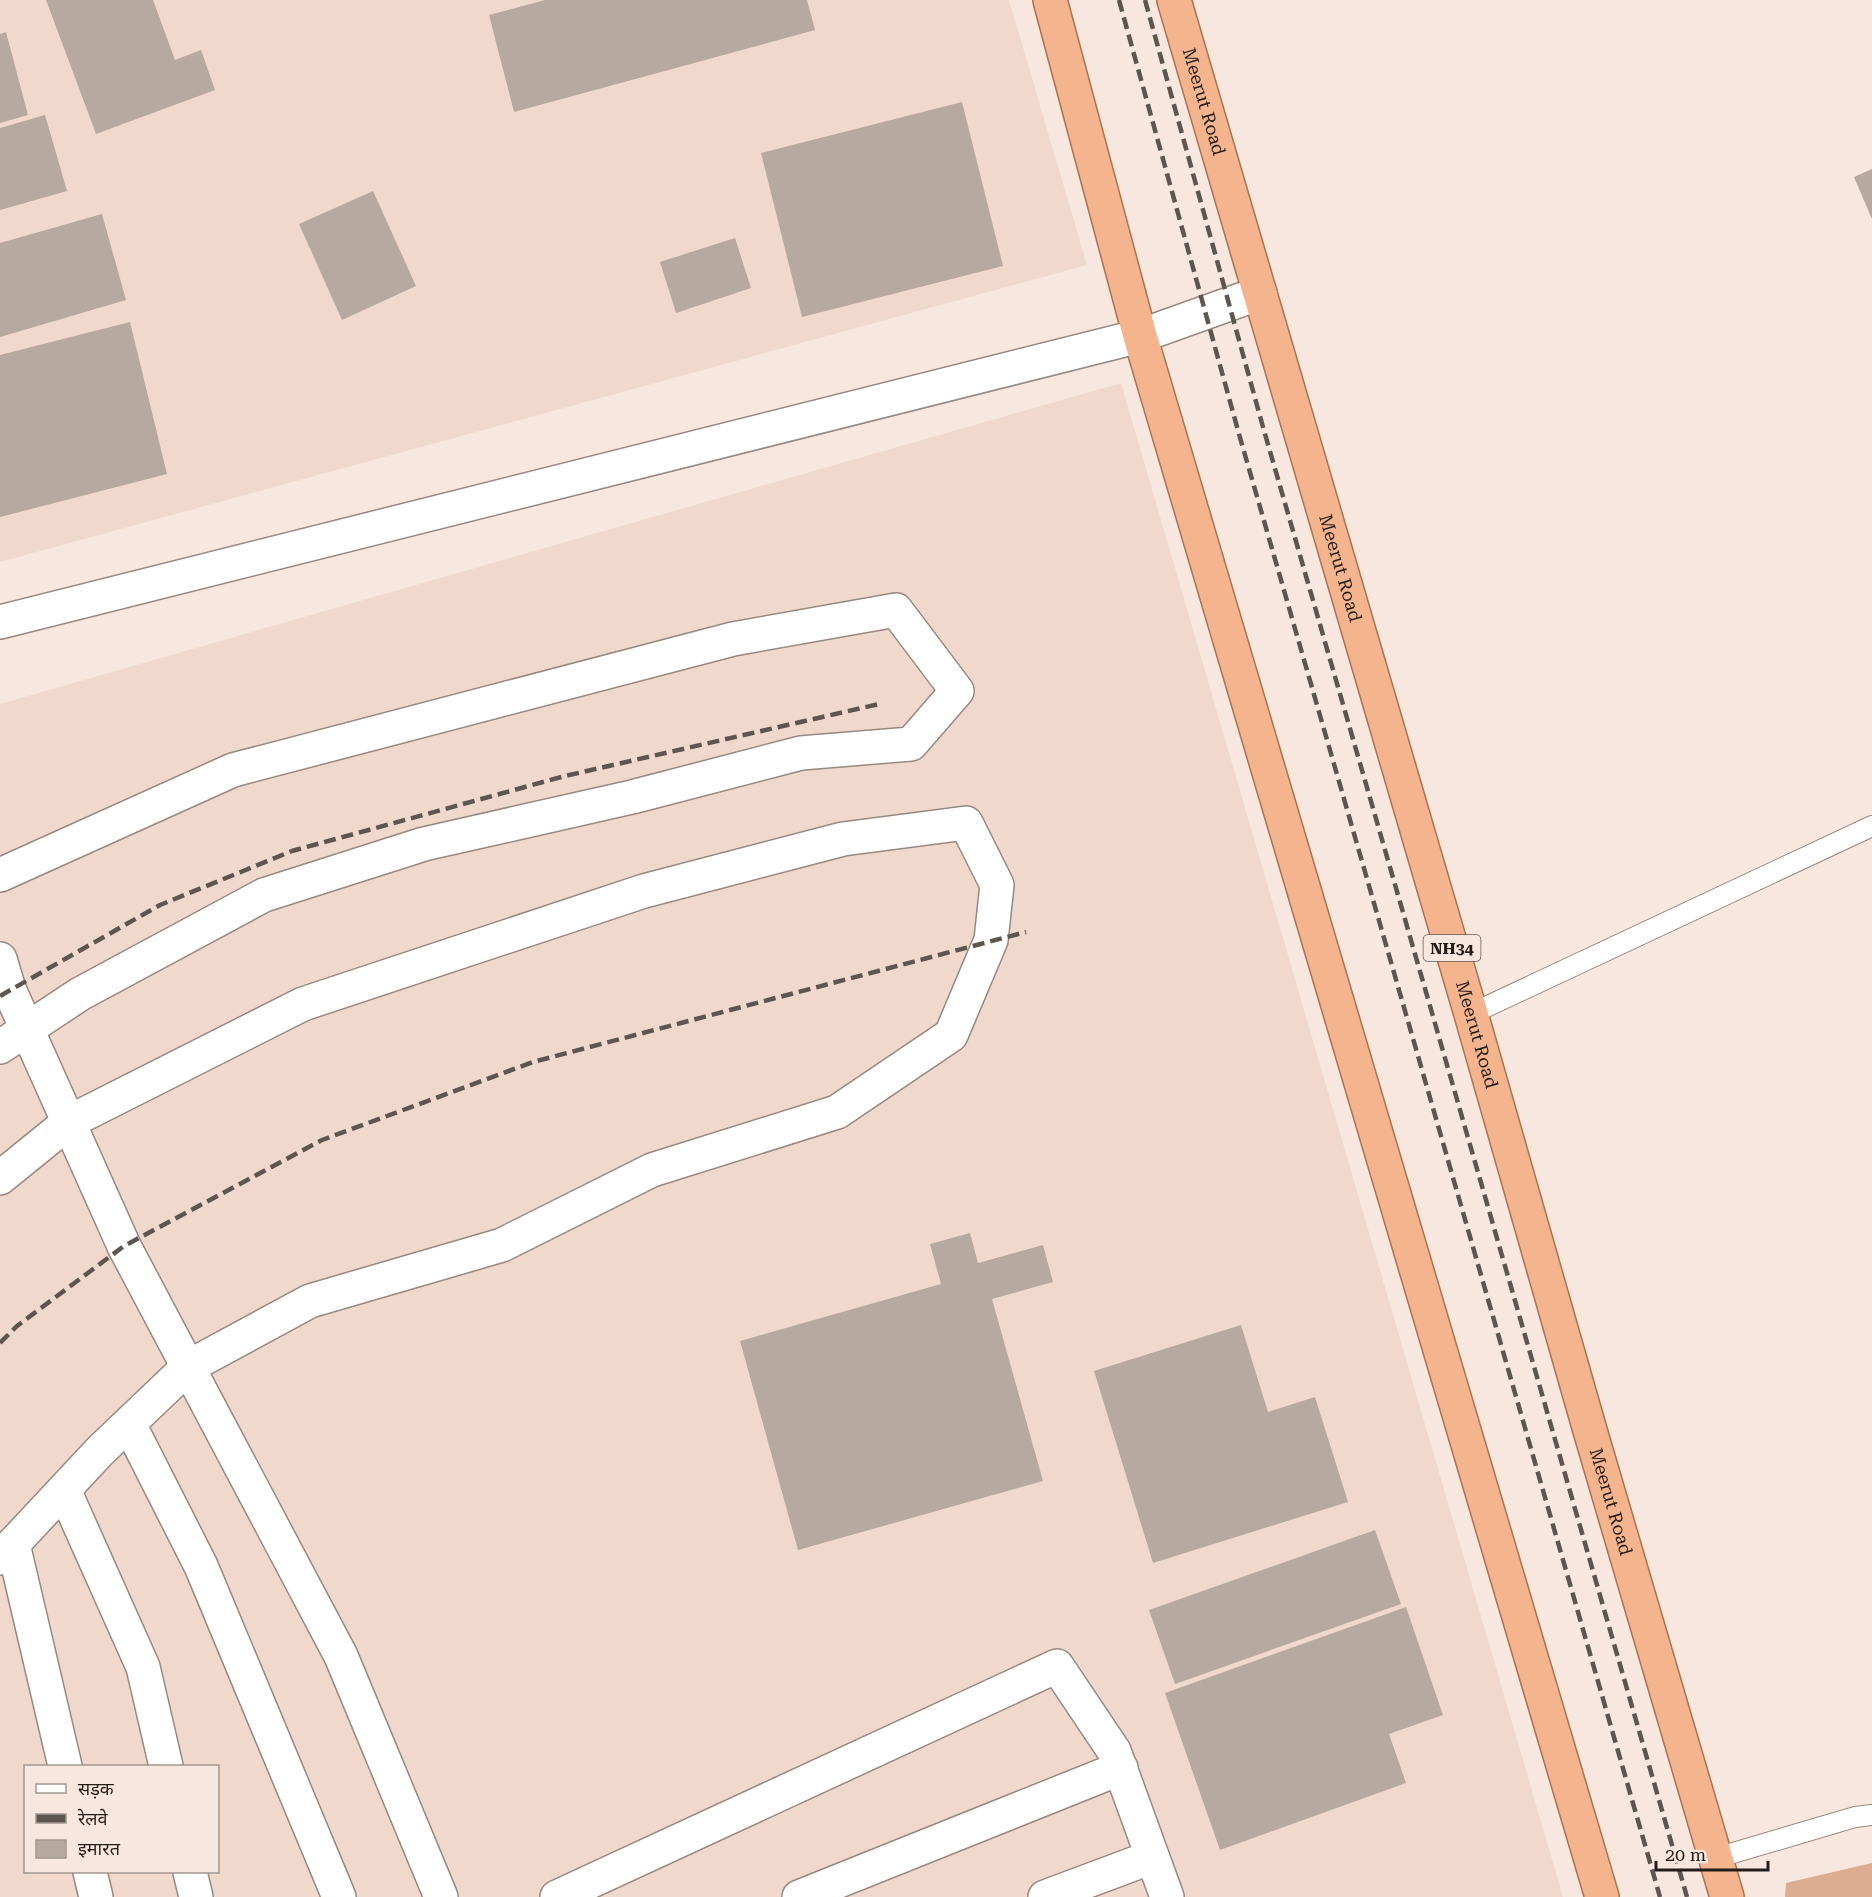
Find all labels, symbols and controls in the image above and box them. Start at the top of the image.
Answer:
street label: Meerut Road [1179,45,1230,158]
street label: Meerut Road [1315,512,1367,625]
road number: NH34 [1424,935,1480,961]
street label: Meerut Road [1452,978,1503,1091]
street label: Meerut Road [1586,1445,1637,1558]
legend [24,1765,219,1873]
text: सड़क [78,1778,115,1799]
text: रेलवे [77,1808,109,1829]
scale bar [1656,1834,1768,1872]
text: इमारत [78,1838,121,1859]
text: 20 m [1665,1844,1706,1865]

